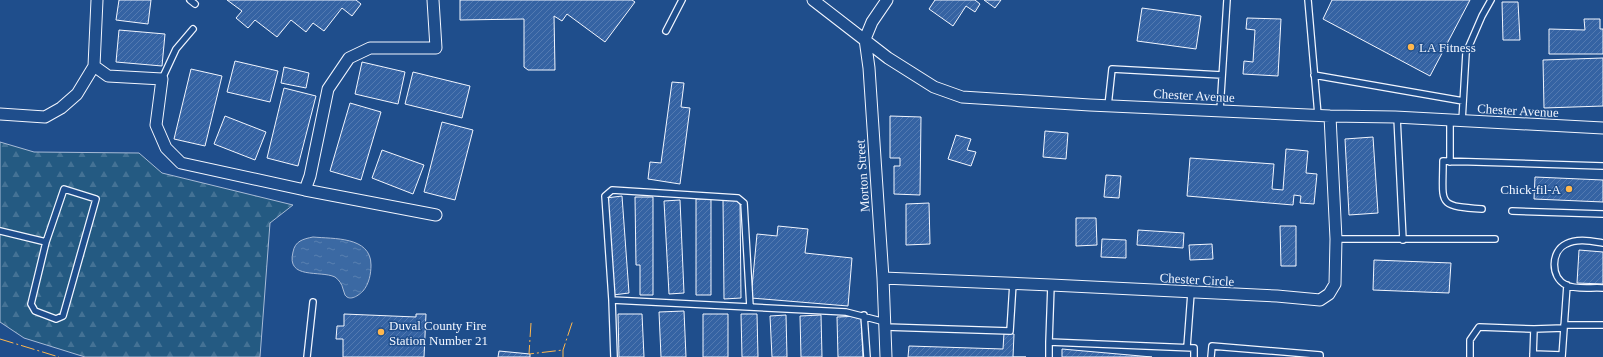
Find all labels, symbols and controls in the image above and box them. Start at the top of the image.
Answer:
place label: LA Fitness [1419,40,1476,55]
marker: LA Fitness [1406,42,1416,52]
street label: Chester Avenue [1153,86,1235,105]
street label: Chester Avenue [1477,101,1559,120]
street label: Morton Street [852,139,873,213]
place label: Chick-fil-A [1500,182,1562,197]
marker: Chick-fil-A [1564,184,1574,194]
street label: Chester Circle [1159,270,1235,289]
place label: Duval County Fire Station Number 21 [389,318,488,348]
marker: Duval County Fire Station Number 21 [376,327,386,337]

